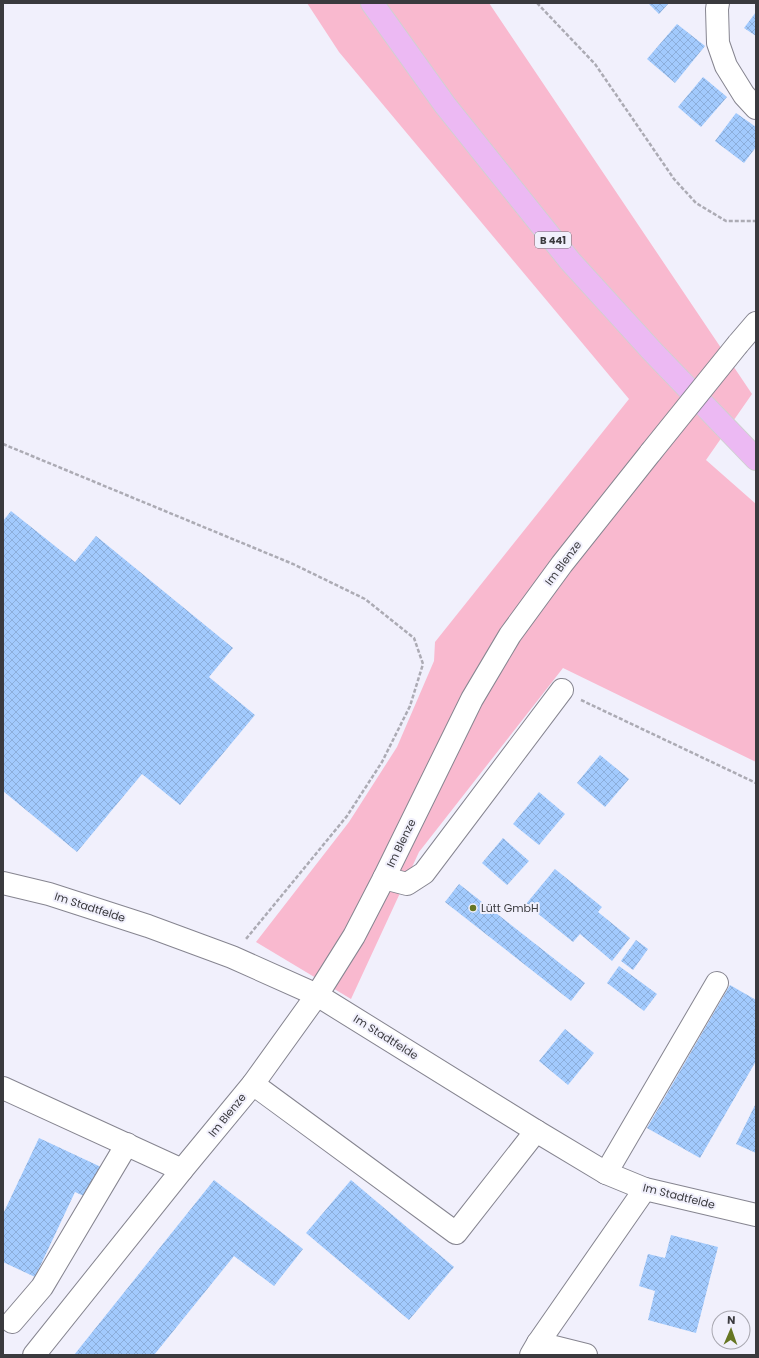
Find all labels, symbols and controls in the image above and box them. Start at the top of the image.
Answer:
road number: B 441 [535,232,571,248]
street label: Im Blenze [541,537,585,589]
street label: Im Blenze [382,816,420,870]
street label: Im Stadtfelde [52,888,128,926]
place label: Lütt GmbH [481,900,539,916]
marker: Lütt GmbH [468,903,478,913]
street label: Im Stadtfelde [351,1011,422,1063]
street label: Im Blenze [204,1090,250,1140]
street label: Im Stadtfelde [641,1179,717,1213]
north arrow [711,1310,751,1350]
text: N [727,1312,736,1328]

